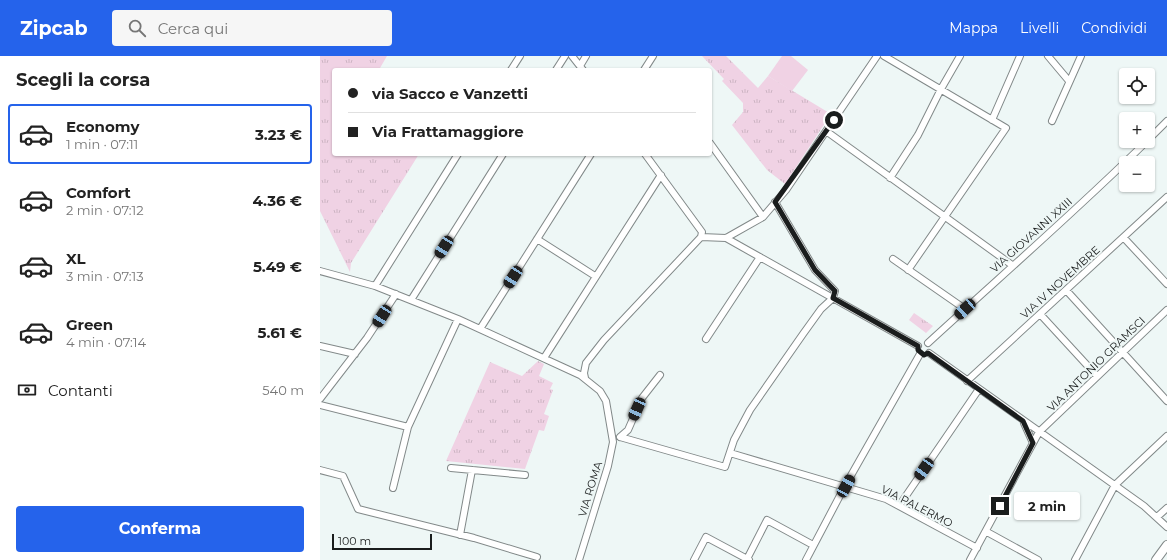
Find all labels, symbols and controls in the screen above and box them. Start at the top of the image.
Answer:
search box [112,10,392,46]
text: Zipcab [20,17,88,40]
icon: search [126,17,148,39]
text: Cerca qui [158,19,228,38]
text: Mappa [949,19,998,37]
text: Livelli [1020,19,1059,37]
text: Condividi [1081,19,1147,37]
map controls [1119,68,1155,192]
button: locate [1119,68,1155,104]
text: Scegli la corsa [16,69,150,91]
text: via Sacco e Vanzetti [372,84,528,103]
route start [825,111,843,129]
button: + [1119,112,1155,148]
icon: car [18,116,54,152]
text: Economy [66,117,139,136]
text: Via Frattamaggiore [372,122,524,141]
text: 3.23 € [255,125,302,144]
text: 1 min · 07:11 [66,136,138,152]
button: − [1119,156,1155,192]
icon: car [18,182,54,218]
text: Comfort [66,183,131,202]
text: 4.36 € [252,191,302,210]
street label: VIA GIOVANNI XXIII [987,194,1075,276]
text: 2 min · 07:12 [66,202,144,218]
car [433,234,455,260]
street label: VIA IV NOVEMBRE [1017,243,1103,321]
icon: car [18,248,54,284]
text: XL [66,249,85,268]
text: 5.49 € [253,257,302,276]
car [501,264,525,290]
text: 3 min · 07:13 [66,268,144,284]
car [952,297,978,321]
car [370,303,394,329]
street label: VIA ANTONIO GRAMSCI [1044,313,1148,415]
icon: car [18,314,54,350]
text: Green [66,315,113,334]
text: 5.61 € [257,323,302,342]
text: 4 min · 07:14 [66,334,146,350]
icon: cash [16,379,38,401]
text: Contanti [48,381,113,400]
text: 540 m [262,382,304,398]
car [627,396,647,422]
car [912,456,936,482]
street label: VIA ROMA [575,460,605,518]
car [835,473,857,499]
street label: VIA PALERMO [879,482,955,530]
callout: 2 min [1014,492,1080,520]
route end [991,497,1009,515]
text: 2 min [1028,498,1066,514]
button: Conferma [16,506,304,552]
scale bar [332,532,432,551]
text: 100 m [338,534,371,548]

